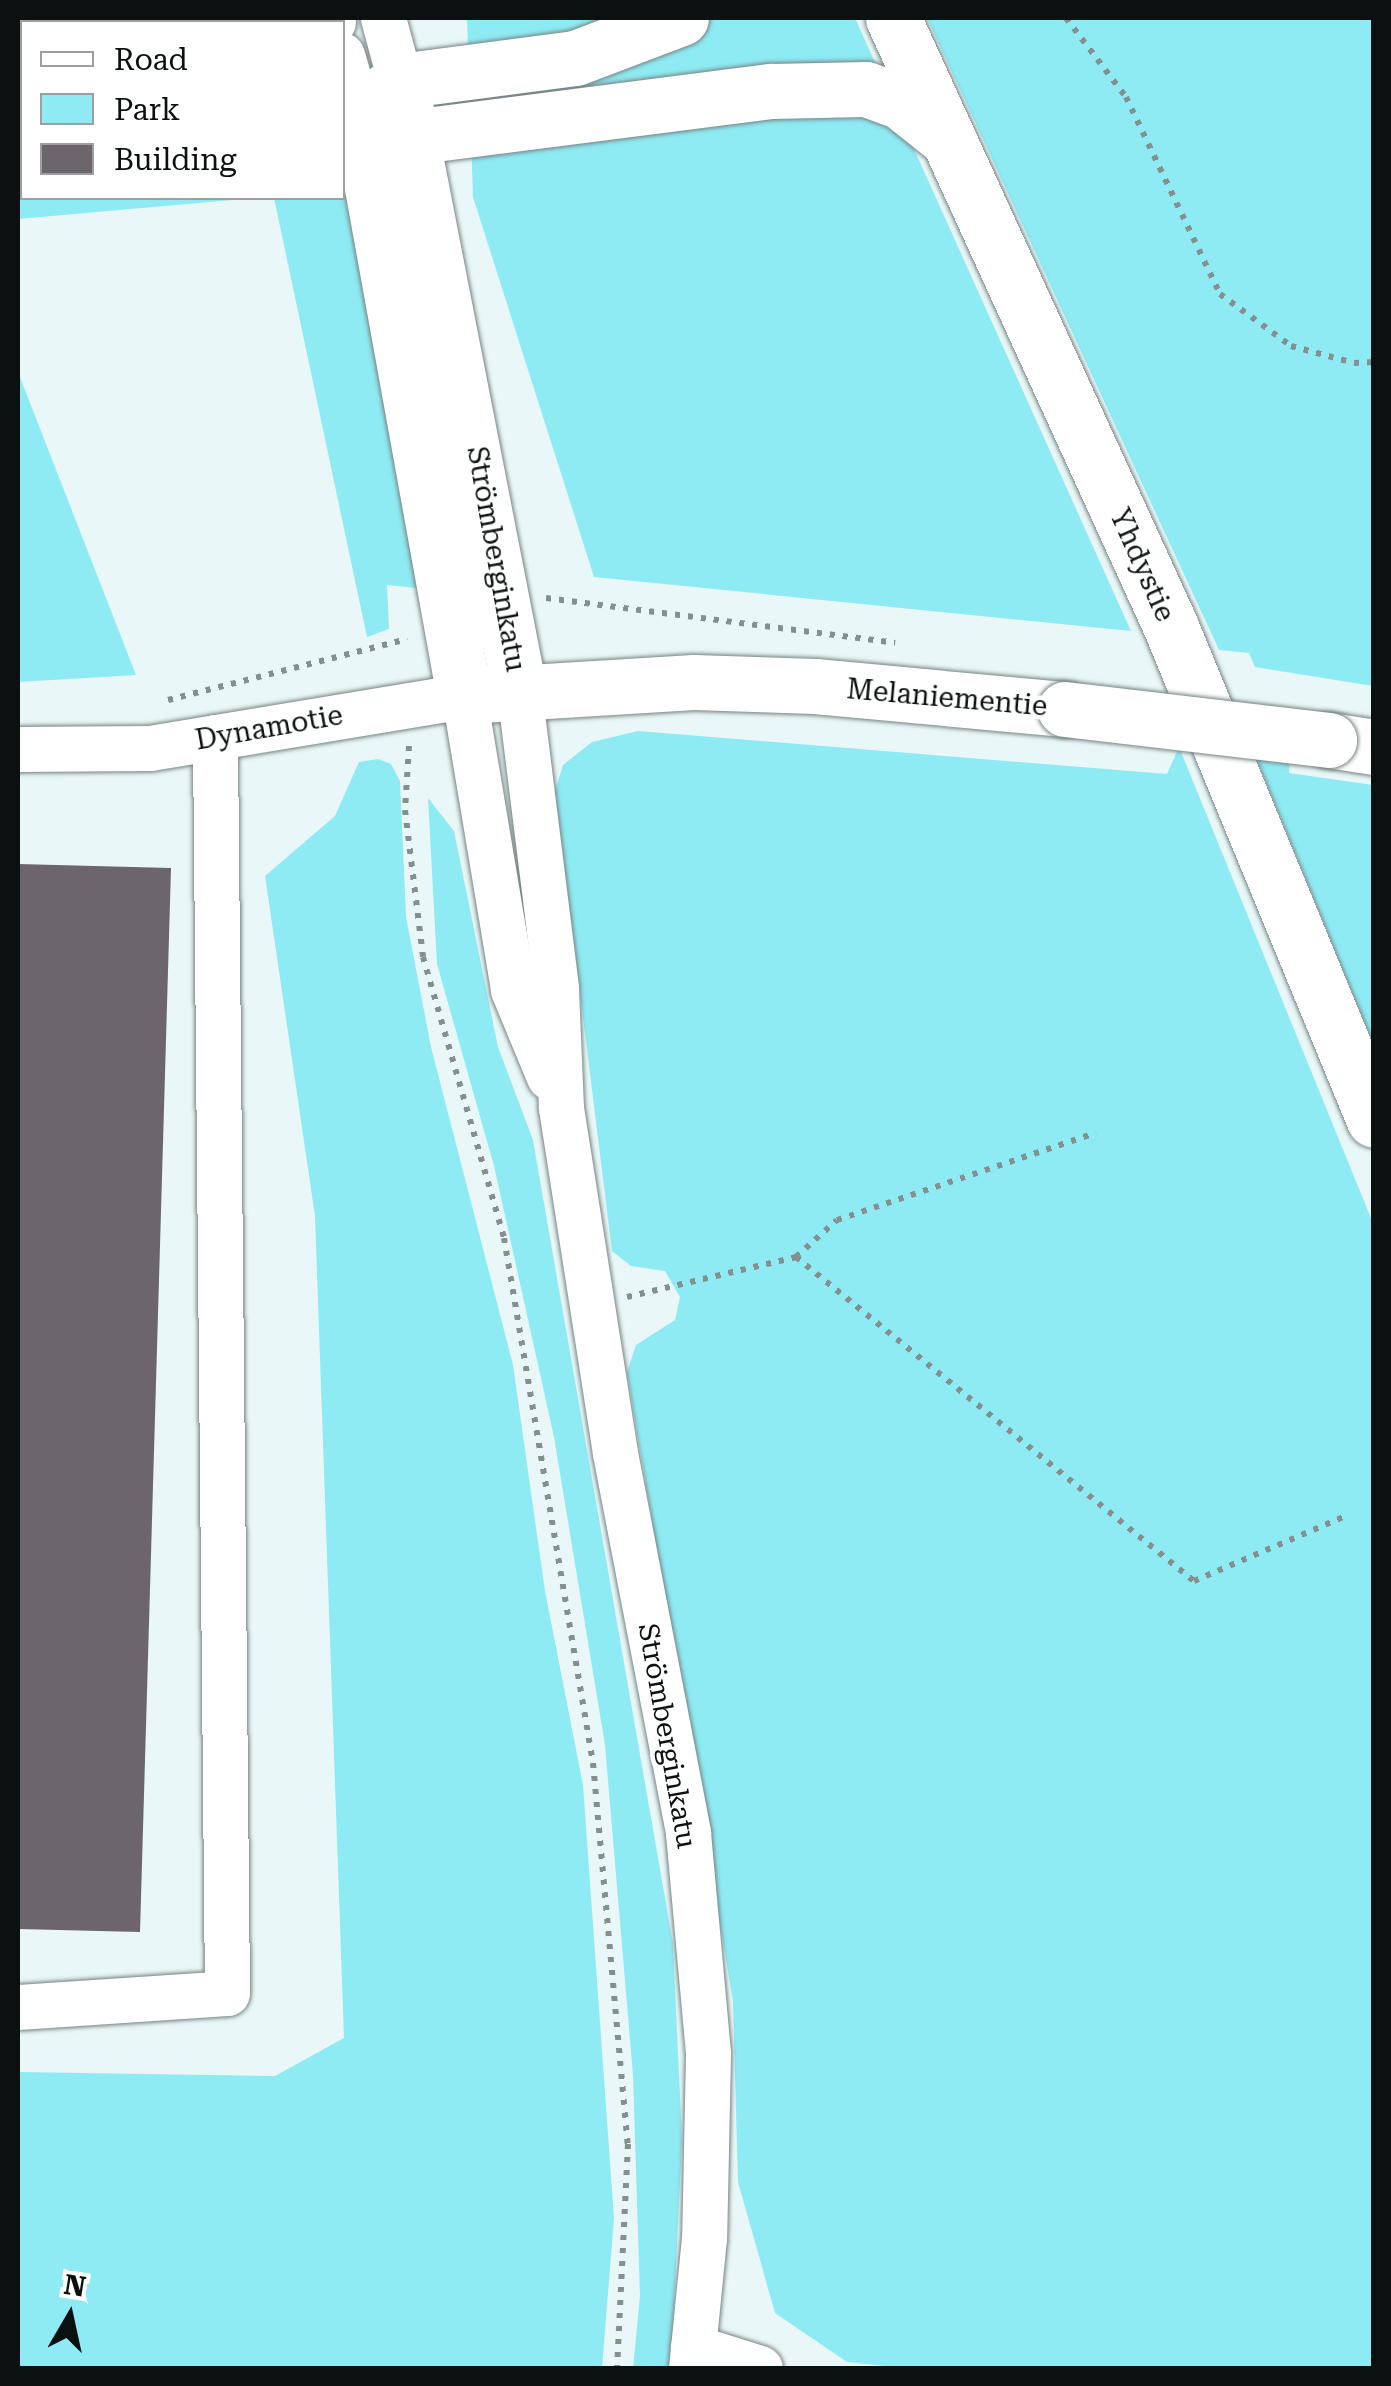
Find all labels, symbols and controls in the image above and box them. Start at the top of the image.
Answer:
legend [20,20,345,200]
text: Road [114,42,188,77]
text: Park [114,92,180,127]
text: Building [114,142,237,177]
street label: Strömberginkatu [460,444,532,674]
street label: Yhdystie [1102,503,1182,627]
street label: Melaniementie [845,672,1049,724]
street label: Dynamotie [193,699,345,757]
street label: Strömberginkatu [631,1621,703,1851]
north arrow [20,2266,120,2366]
text: N [62,2268,88,2304]

